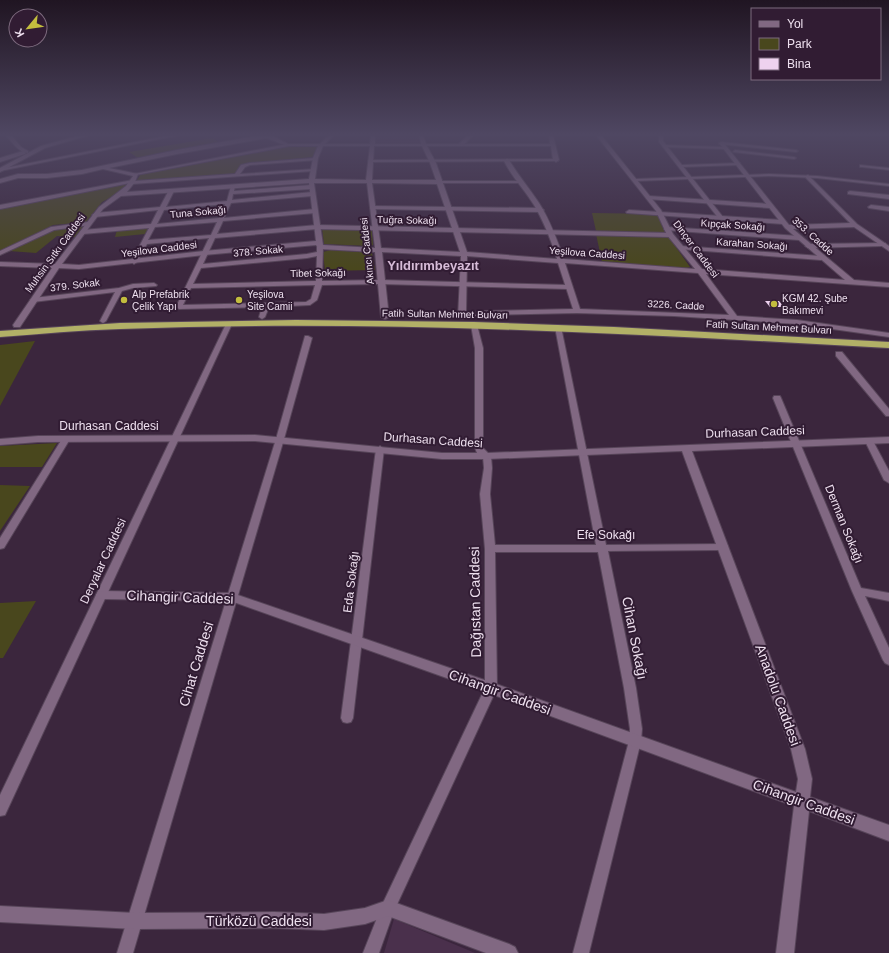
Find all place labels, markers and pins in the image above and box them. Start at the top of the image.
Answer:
place label: Alp Prefabrik Çelik Yapı [132,289,190,312]
place label: Yeşilova Site Camii [247,289,293,312]
place label: KGM 42. Şube Bakımevi [782,293,848,316]
marker: Alp Prefabrik Çelik Yapı [119,295,129,305]
marker: Yeşilova Site Camii [234,295,244,305]
marker: KGM 42. Şube Bakımevi [769,299,779,309]

